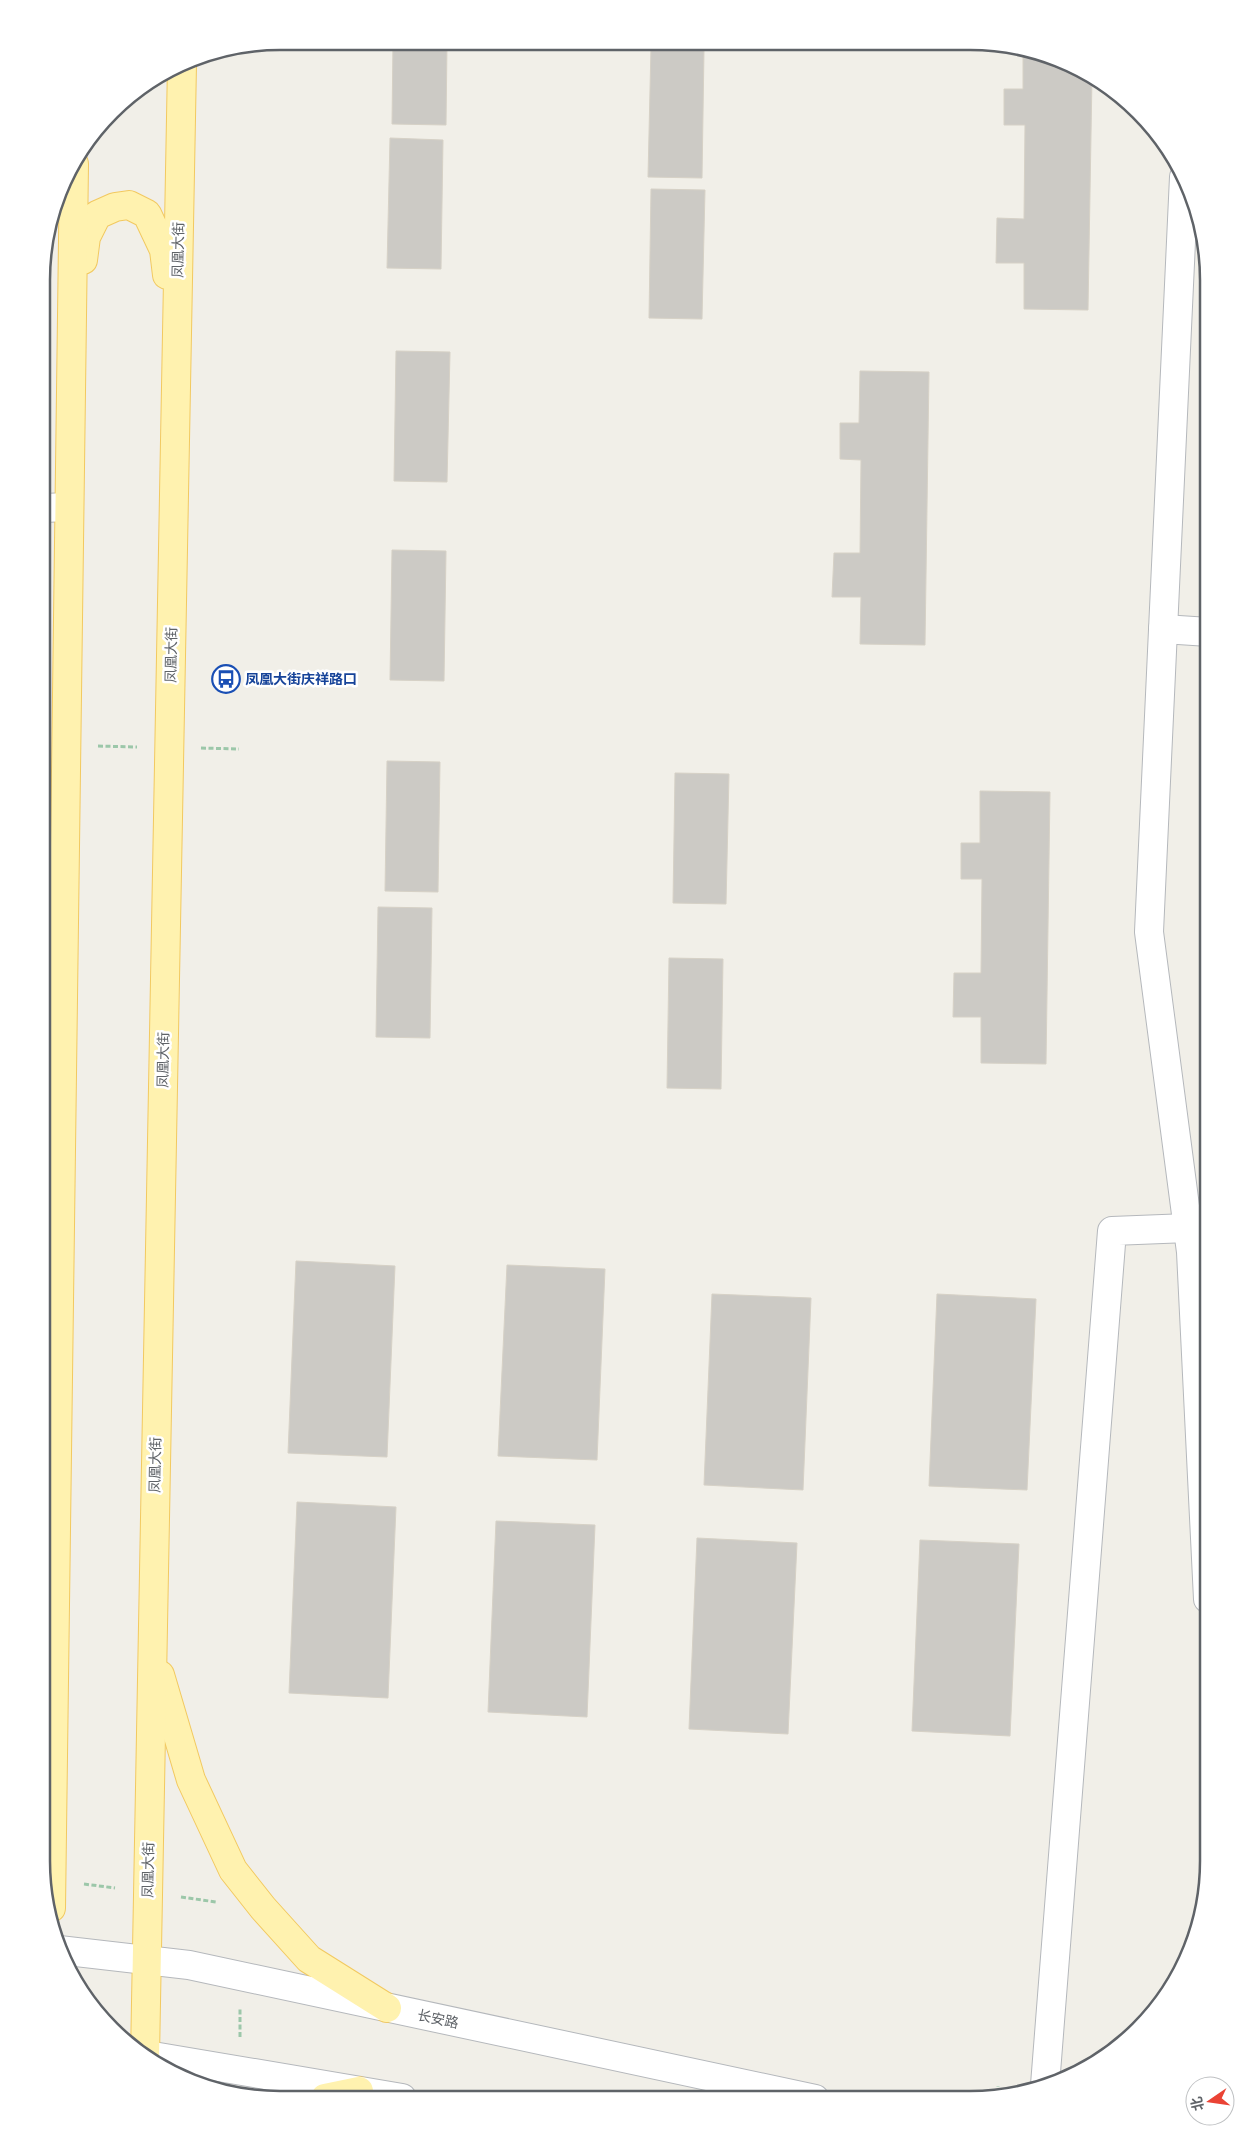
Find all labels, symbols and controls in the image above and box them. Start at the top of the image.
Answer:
street label: 凤凰大街 [169,222,188,278]
street label: 凤凰大街 [162,627,181,683]
bus stop icon: 凤凰大街庆祥路口 [211,664,241,694]
place label: 凤凰大街庆祥路口 [245,670,357,689]
street label: 凤凰大街 [154,1032,173,1088]
street label: 凤凰大街 [146,1437,165,1493]
street label: 凤凰大街 [139,1842,158,1898]
street label: 长安路 [415,2006,460,2033]
north arrow [1185,2076,1235,2126]
text: 北 [1187,2095,1209,2113]

